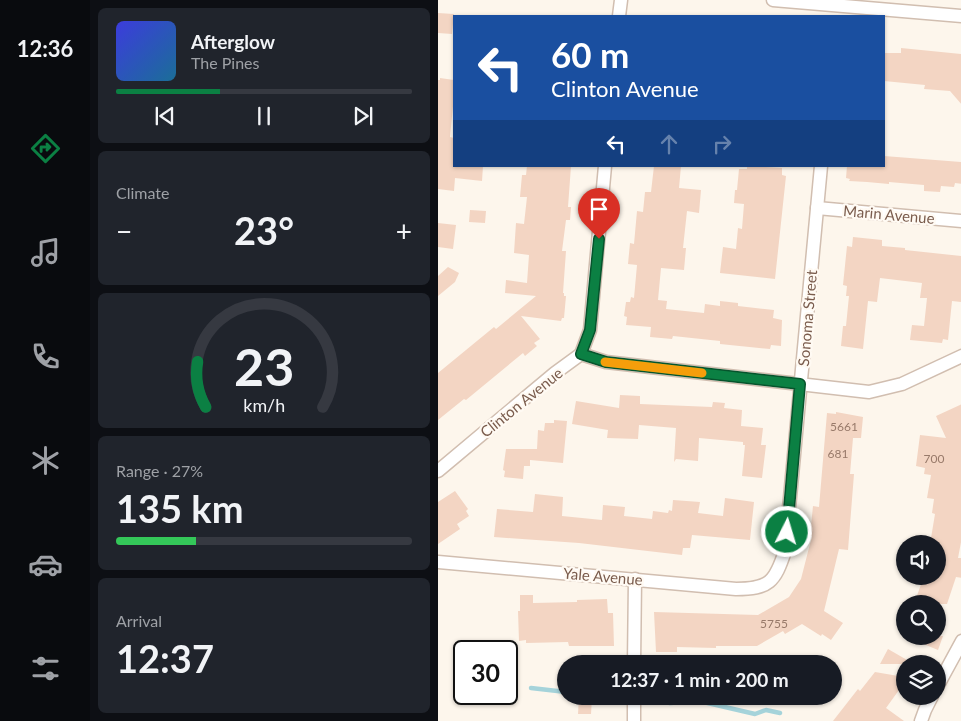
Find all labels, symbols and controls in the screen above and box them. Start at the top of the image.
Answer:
text: Afterglow [191,30,275,53]
text: 60 m [551,33,629,75]
text: 12:36 [17,35,73,62]
icon: left [468,35,533,100]
text: The Pines [191,53,260,72]
text: Clinton Avenue [551,75,699,102]
icon: previous [151,102,179,130]
icon: pause [250,102,278,130]
icon: next [349,102,377,130]
icon: left [602,130,630,158]
icon: ahead [655,130,683,158]
icon: right [708,130,736,158]
icon: directions [28,131,63,166]
text: Climate [116,183,169,202]
pin [578,188,620,239]
icon: arrive [585,195,613,223]
street label: Marin Avenue [843,201,935,227]
text: 23° [234,207,294,253]
text: − [116,214,132,248]
text: + [396,214,412,248]
icon: music [28,235,63,270]
street label: Sonoma Street [794,268,820,367]
text: 23 [234,335,294,397]
icon: phone [28,339,63,374]
street label: Clinton Avenue [476,363,566,441]
text: km/h [243,394,285,416]
house number: 5661 [830,419,858,434]
icon: climate [28,443,63,478]
house number: 681 [828,446,848,461]
house number: 700 [924,451,944,466]
text: Range · 27% [116,461,203,480]
text: 135 km [116,485,244,531]
position arrow [760,505,812,557]
map controls [896,535,946,705]
button: sound [896,535,946,585]
icon: car [28,547,63,582]
street label: Yale Avenue [563,564,644,588]
button: search [896,595,946,645]
text: Arrival [116,611,162,630]
house number: 5755 [760,616,788,631]
text: 12:37 [116,635,214,681]
speed limit sign: 30 [453,640,518,705]
icon: filters [28,651,63,686]
button: layers [896,655,946,705]
text: 12:37 · 1 min · 200 m [610,668,789,691]

